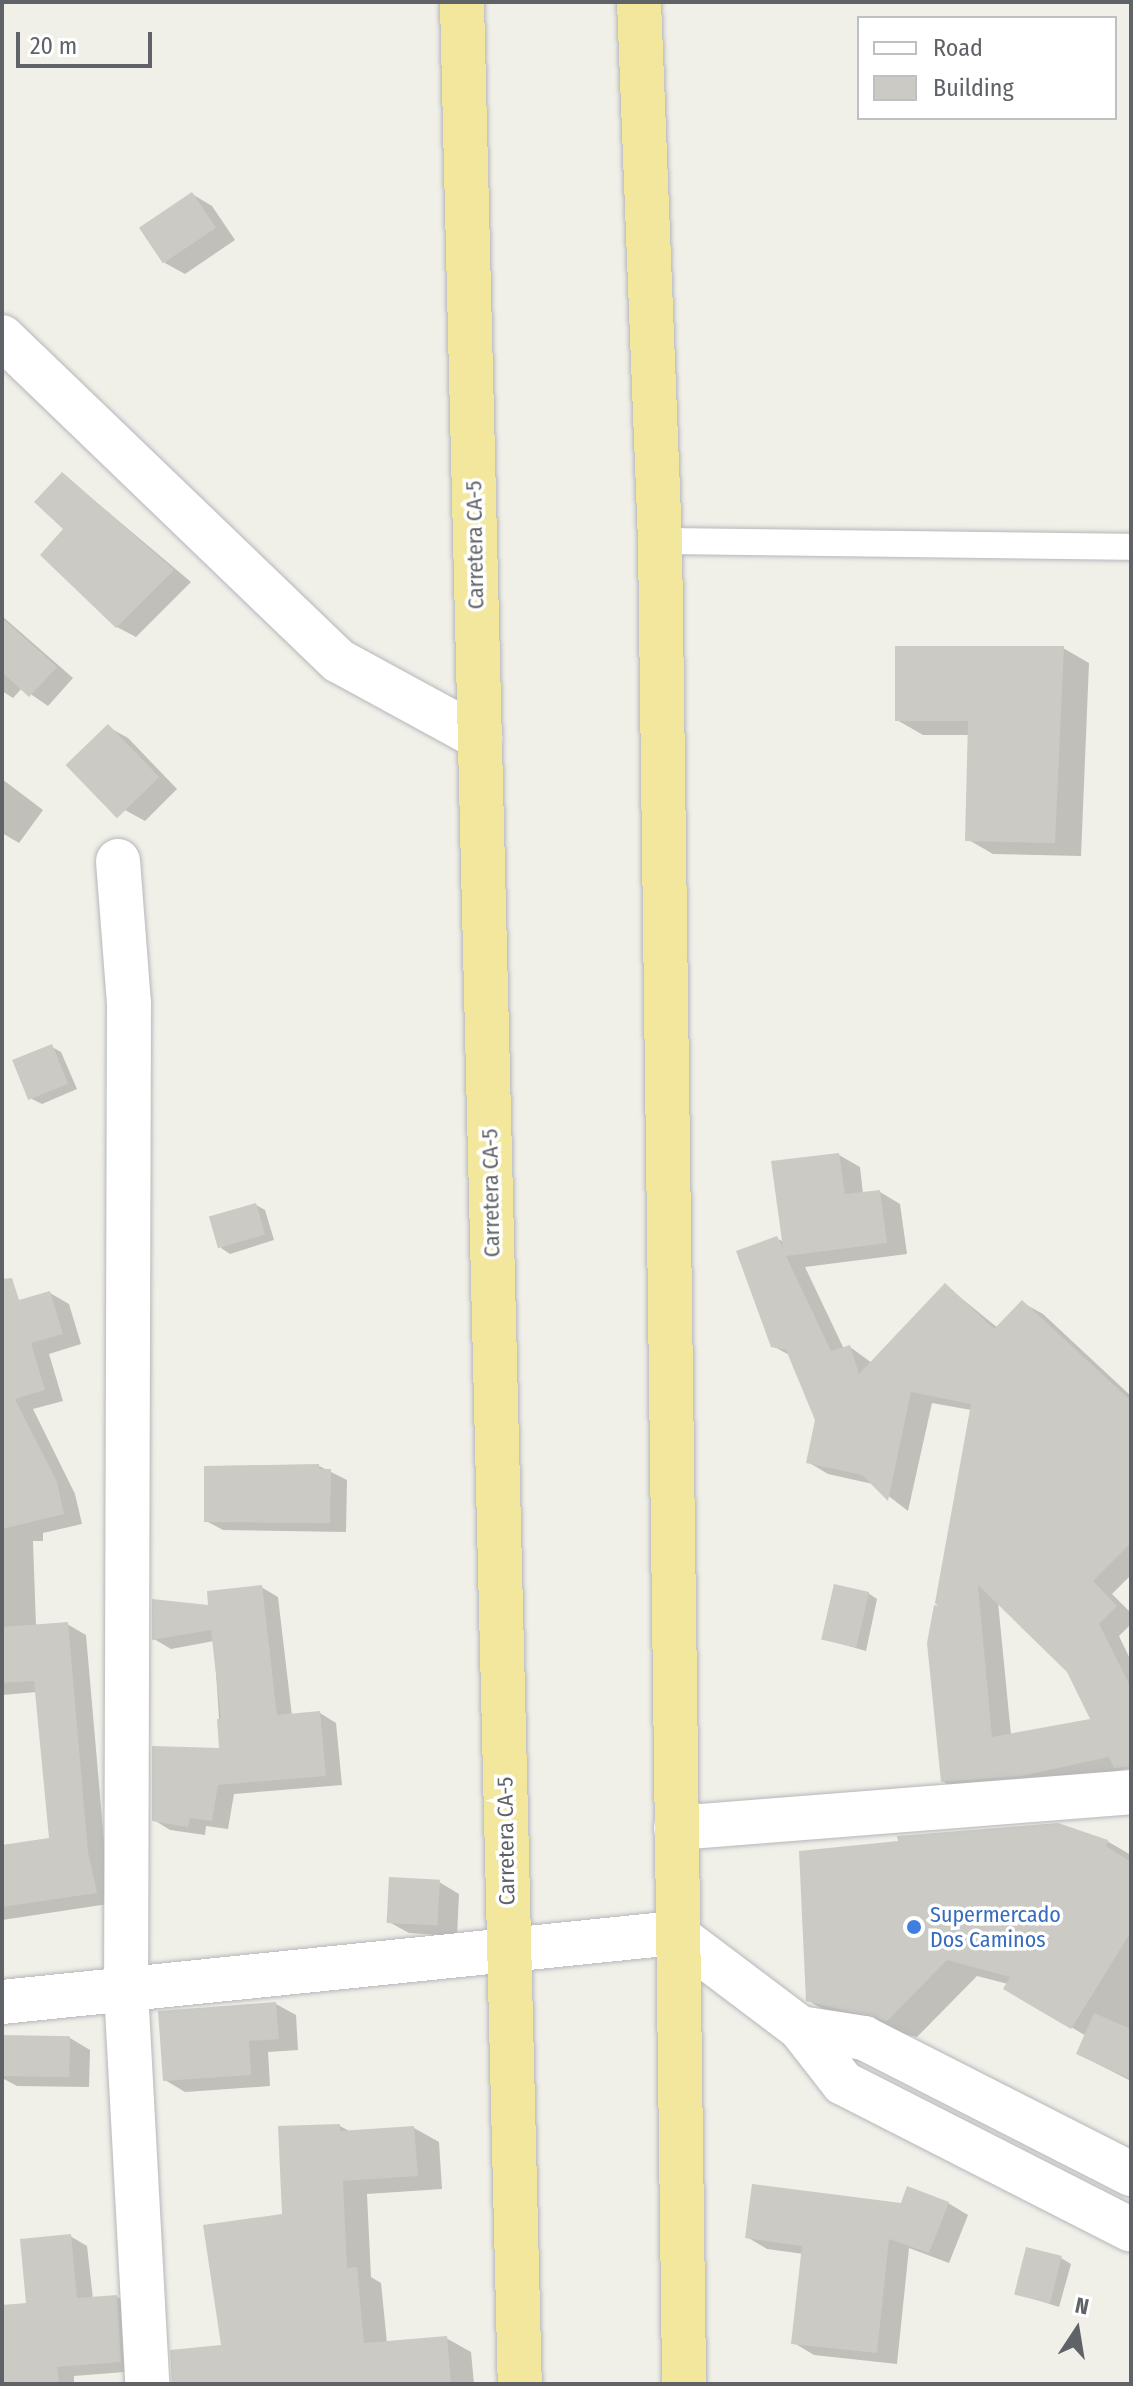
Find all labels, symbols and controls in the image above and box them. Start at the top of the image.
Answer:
scale bar [20,16,156,66]
legend [857,16,1117,120]
text: 20 m [30,32,77,60]
text: Road [933,34,983,62]
text: Building [933,74,1014,102]
street label: Carretera CA-5 [461,481,489,609]
street label: Carretera CA-5 [477,1129,505,1257]
street label: Carretera CA-5 [492,1777,520,1905]
place label: Supermercado Dos Caminos [930,1901,1061,1952]
marker: Supermercado Dos Caminos [905,1918,923,1936]
north arrow [1037,2290,1117,2370]
text: N [1073,2291,1091,2321]

